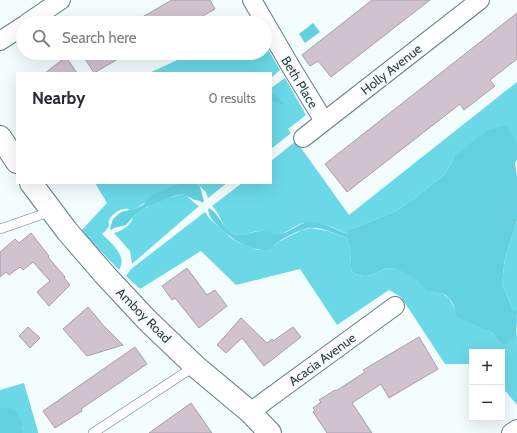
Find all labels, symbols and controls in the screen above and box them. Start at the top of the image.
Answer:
search box [16,16,272,60]
icon: search [30,27,52,49]
text: Search here [62,29,137,47]
street label: Holly Avenue [357,40,425,98]
street label: Beth Place [278,53,322,111]
text: Nearby [32,88,85,108]
text: 0 results [208,90,256,106]
street label: Amboy Road [113,284,175,346]
street label: Acacia Avenue [285,329,359,389]
map controls [469,349,505,421]
button: + [469,349,505,385]
button: − [469,385,505,421]

